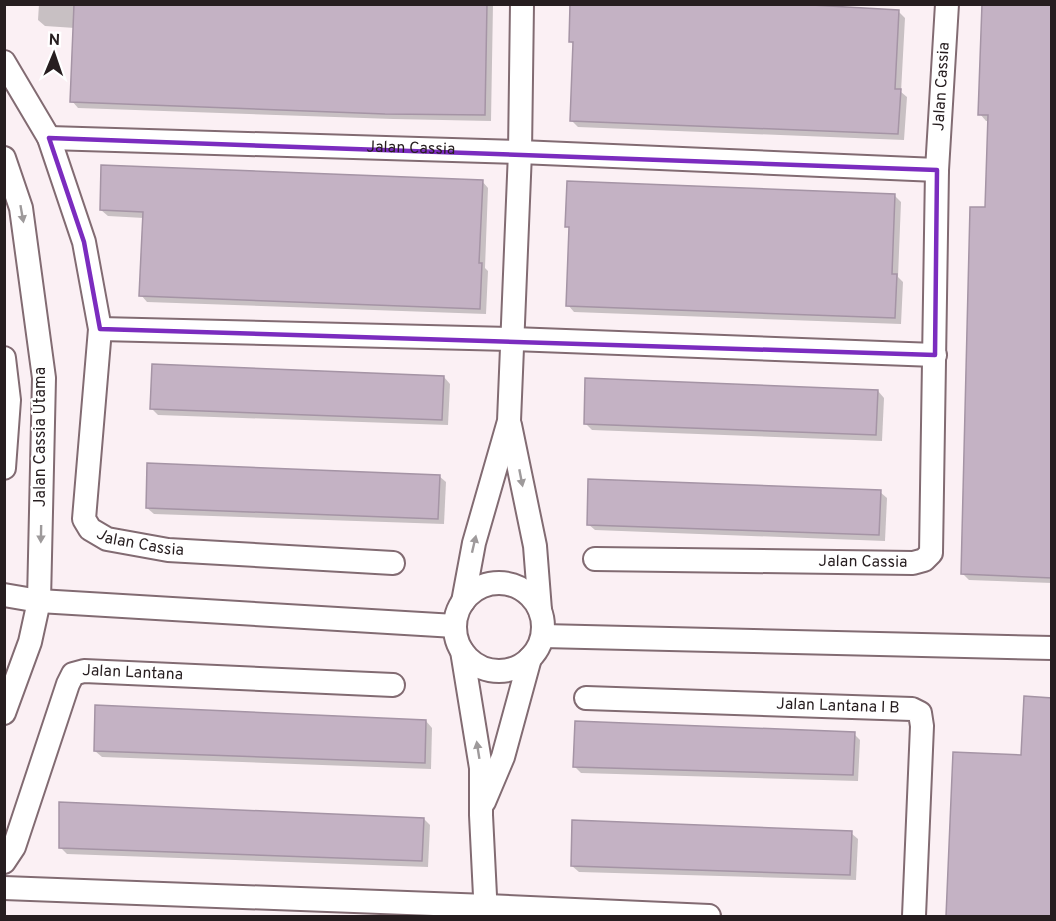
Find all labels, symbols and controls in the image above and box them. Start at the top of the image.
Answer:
north arrow [24,24,84,84]
text: N [48,31,61,51]
street label: Jalan Cassia [929,41,955,132]
street label: Jalan Cassia [366,137,456,160]
one-way arrow [17,205,26,224]
street label: Jalan Cassia Utama [31,367,51,507]
one-way arrow [517,469,526,488]
one-way arrow [36,524,46,543]
street label: Jalan Cassia [92,525,185,561]
one-way arrow [470,535,480,553]
street label: Jalan Cassia [818,552,908,573]
street label: Jalan Lantana [82,661,184,685]
street label: Jalan Lantana I B [776,694,900,719]
one-way arrow [473,741,482,760]

